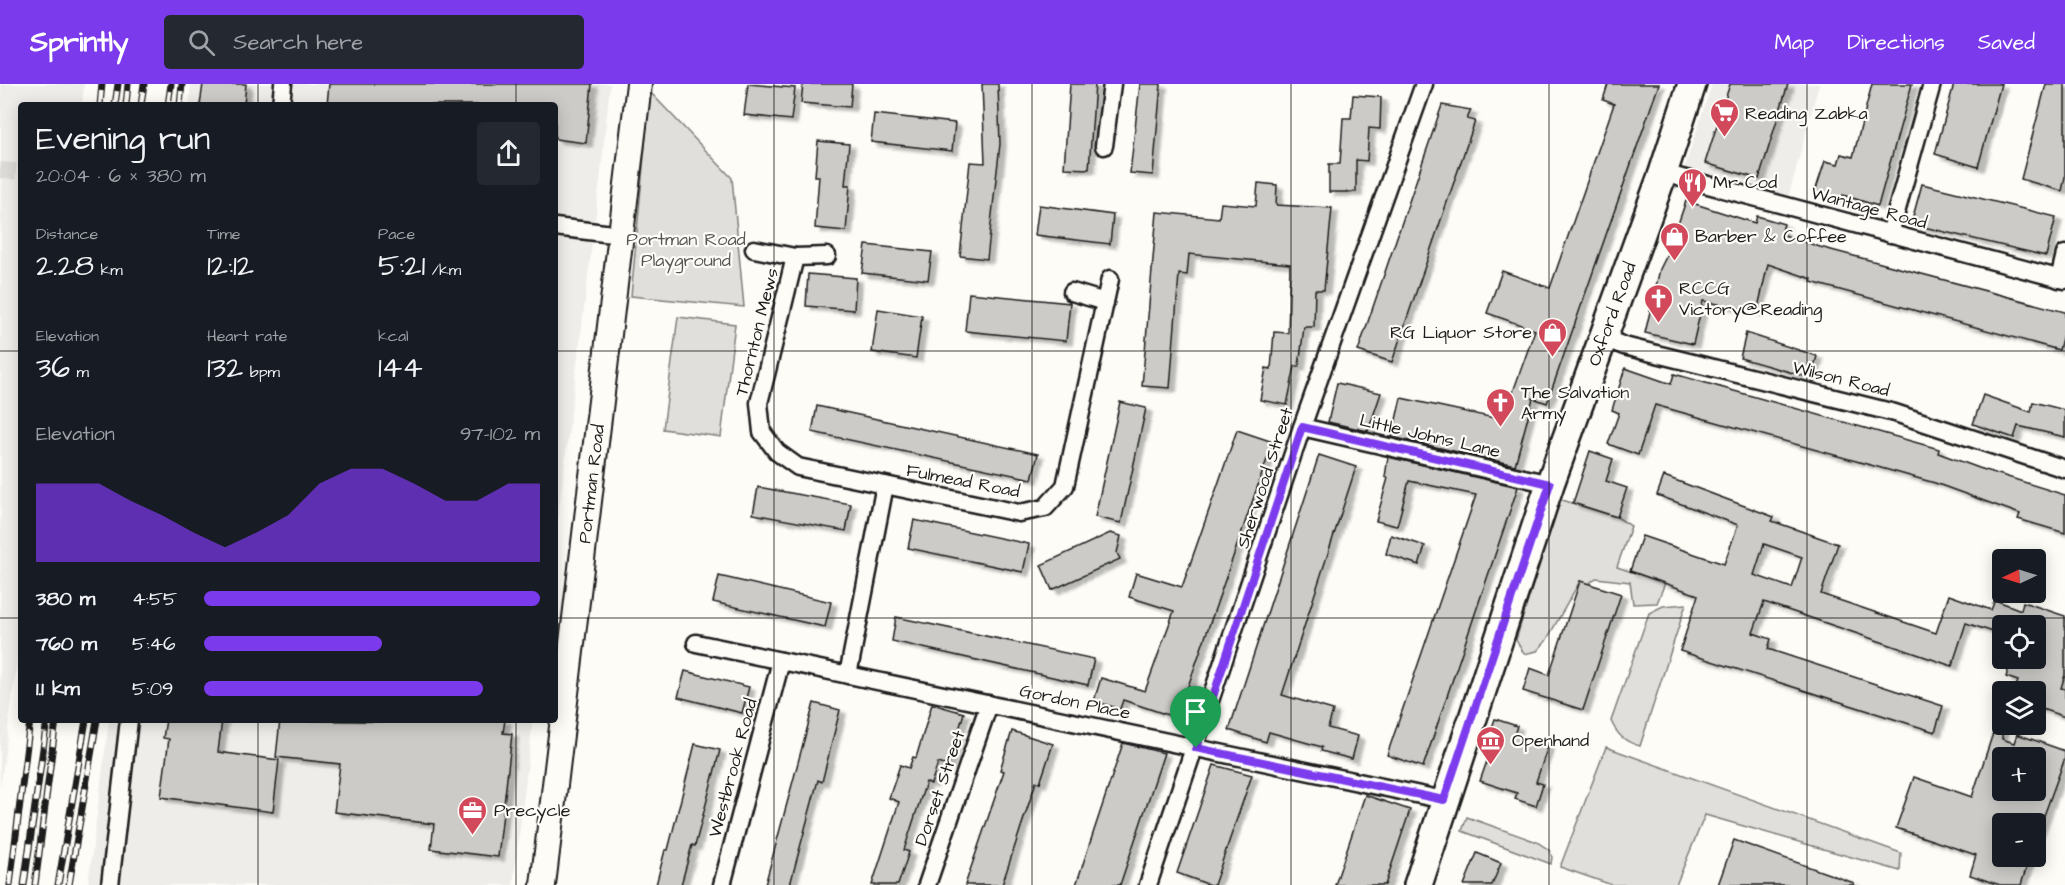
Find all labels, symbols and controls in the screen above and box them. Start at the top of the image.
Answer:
search box [164,15,584,69]
text: Sprintly [30,23,128,62]
icon: search [185,26,218,59]
text: Search here [233,27,363,58]
text: Map [1774,28,1814,57]
text: Directions [1847,28,1945,57]
text: Saved [1978,28,2035,57]
supermarket icon: Reading Zabka [1708,97,1740,139]
place label: Reading Zabka [1745,101,1868,127]
text: Evening run [36,116,210,162]
button: share [477,122,540,185]
text: 20:04 · 6 × 380 m [36,162,206,190]
restaurant icon: Mr Cod [1676,166,1708,208]
place label: Mr Cod [1713,170,1777,195]
street label: Wantage Road [1808,181,1930,236]
shop icon: Barber & Coffee [1658,220,1690,262]
text: Distance [36,223,98,245]
text: Time [207,223,241,245]
text: Pace [378,223,415,245]
place label: Barber & Coffee [1695,224,1847,249]
park label: Portman Road Playground [626,227,746,274]
text: 2.28 [36,245,94,287]
text: 12:12 [207,245,254,287]
text: 5:21 [378,245,425,287]
street label: Oxford Road [1581,258,1642,370]
text: km [94,259,123,281]
text: /km [425,259,461,281]
street label: Thornton Mews [729,265,785,399]
place label: RCCG Victory@Reading [1679,276,1822,323]
church icon: RCCG Victory@Reading [1642,282,1674,324]
shop icon: RG Liquor Store [1537,316,1569,358]
place label: RG Liquor Store [1390,320,1532,345]
text: Elevation [36,325,99,347]
text: Heart rate [207,325,287,347]
text: kcal [378,325,409,347]
text: 36 [36,347,70,389]
text: 132 [207,347,243,389]
text: 144 [378,347,423,389]
street label: Wilson Road [1790,355,1892,403]
text: m [70,361,89,383]
text: bpm [243,361,280,383]
place label: The Salvation Army [1521,380,1629,427]
church icon: The Salvation Army [1484,386,1516,428]
street label: Sherwood Street [1230,404,1300,552]
street label: Little Johns Lane [1357,408,1503,464]
text: Elevation [36,420,115,448]
text: 97–102 m [460,420,540,448]
street label: Portman Road [572,423,611,545]
street label: Fulmead Road [904,458,1022,504]
north arrow [1992,549,2046,603]
map controls [1992,549,2046,867]
text: 380 m [36,585,95,613]
text: 4:55 [132,585,177,613]
button: locate [1992,615,2046,669]
text: 760 m [36,630,97,658]
text: 5:46 [132,630,176,658]
text: 1.1 km [36,675,80,703]
text: 5:09 [132,675,174,703]
street label: Gordon Place [1017,678,1133,726]
button: layers [1992,681,2046,735]
pin [1170,686,1221,748]
icon: arrive [1179,695,1212,728]
street label: Westbrook Road [702,696,764,840]
museum icon: Openhand [1475,724,1507,766]
street label: Dorset Street [909,726,972,849]
place label: Openhand [1512,728,1589,753]
button: + [1992,747,2046,801]
office icon: Precycle [457,794,489,836]
place label: Precycle [494,798,571,824]
button: − [1992,813,2046,867]

